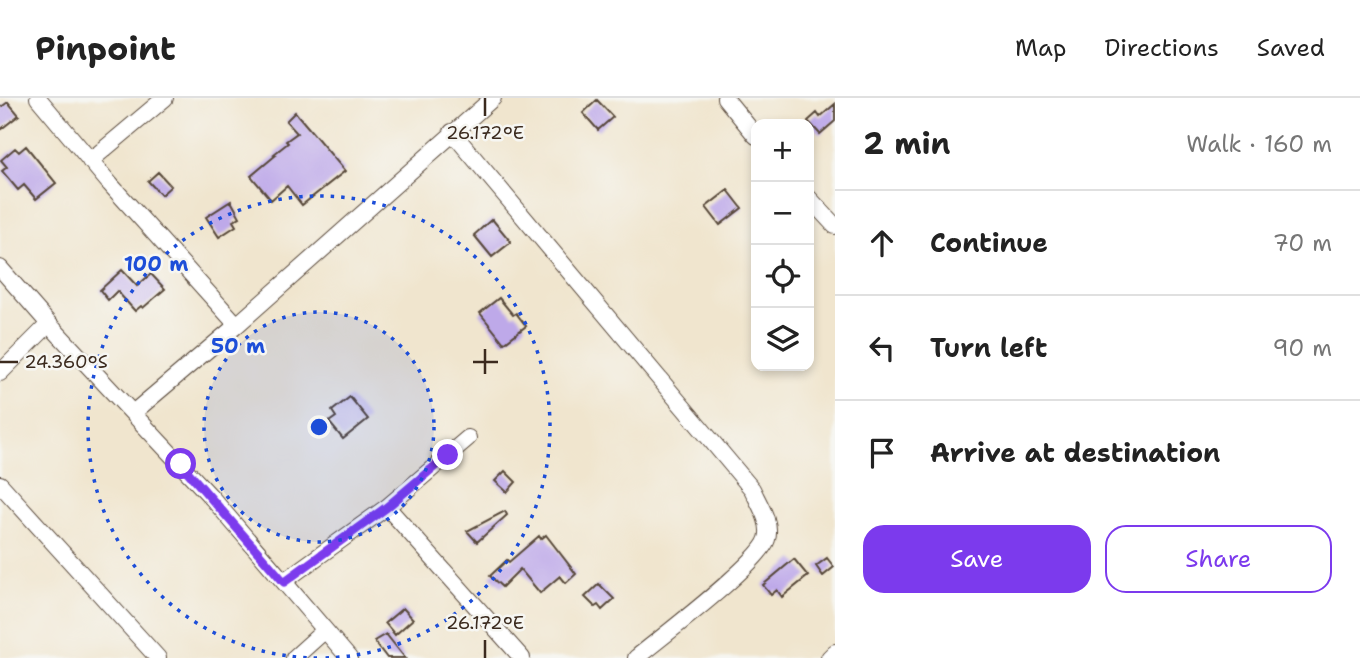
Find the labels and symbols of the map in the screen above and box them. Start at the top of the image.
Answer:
text: 26.172°E [446,121,524,145]
text: 100 m [124,250,188,278]
text: 50 m [211,332,265,360]
text: 24.360°S [24,350,108,374]
centre of rings [307,415,331,439]
route end [432,439,463,470]
route start [165,448,196,479]
text: 26.172°E [446,611,524,635]

